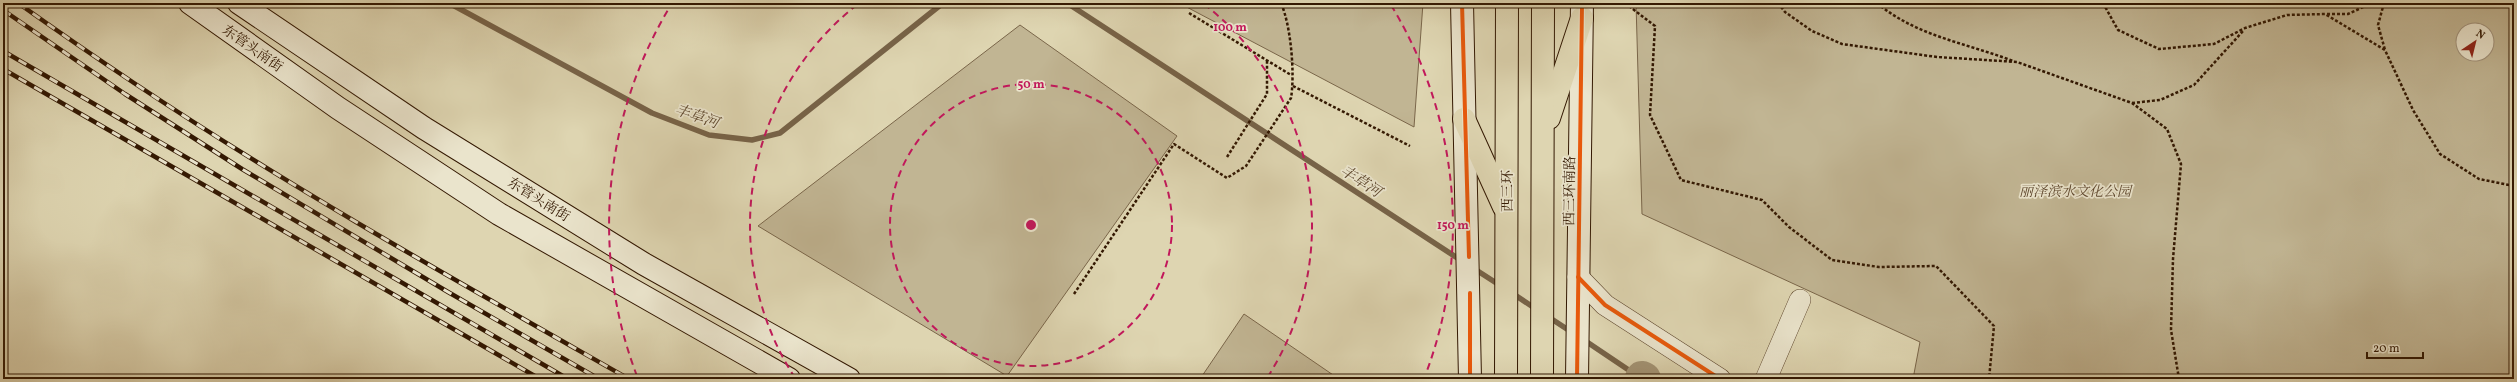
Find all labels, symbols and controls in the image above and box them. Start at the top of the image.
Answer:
text: 100 m [1213,20,1247,36]
street label: 东管头南街 [218,21,286,77]
north arrow [2455,22,2495,62]
text: N [2472,27,2487,43]
text: 50 m [1017,77,1045,93]
water label: 丰草河 [672,100,724,136]
street label: 西三环南路 [1560,156,1581,226]
water label: 丰草河 [1336,161,1387,205]
street label: 西三环 [1499,170,1518,212]
street label: 东管头南街 [503,174,573,227]
park label: 丽泽滨水文化公园 [2019,183,2133,202]
centre of rings [1024,218,1038,232]
text: 150 m [1437,218,1469,234]
scale bar [2367,334,2423,360]
text: 20 m [2373,341,2400,357]

